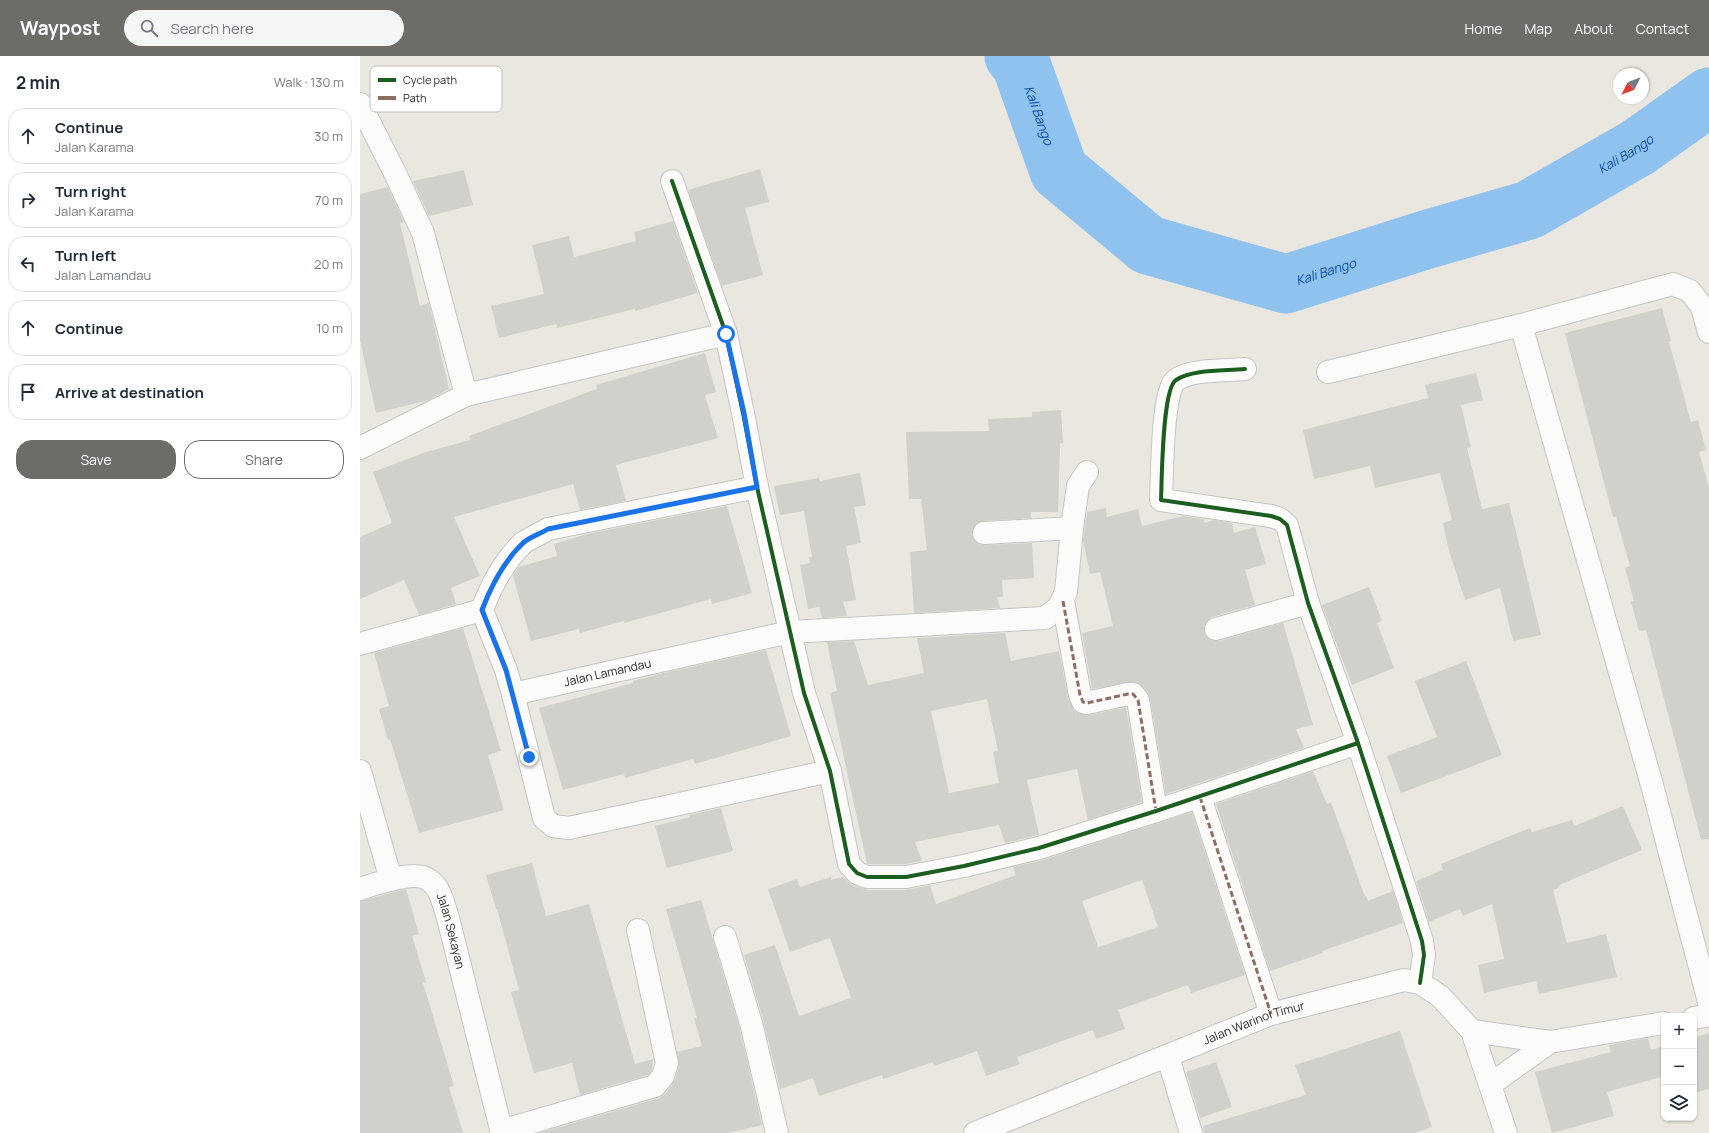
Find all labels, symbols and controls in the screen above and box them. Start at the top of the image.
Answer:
search box [124,10,404,46]
text: Waypost [20,15,100,41]
icon: search [138,17,160,39]
text: Search here [170,18,254,39]
text: Home [1465,19,1502,38]
text: Map [1524,19,1552,38]
text: About [1574,19,1614,38]
text: Contact [1636,19,1689,38]
legend [370,66,502,112]
north arrow [1613,68,1649,104]
text: 2 min [16,71,60,94]
text: Cycle path [403,72,457,87]
text: Walk · 130 m [274,73,344,91]
water label: Kali Bango [1020,83,1058,149]
text: Path [403,90,426,105]
text: Continue [55,117,123,138]
icon: ahead [17,125,39,147]
text: 30 m [314,127,343,145]
water label: Kali Bango [1594,129,1658,178]
text: Jalan Karama [55,138,134,156]
text: Turn right [55,181,126,202]
icon: right [17,189,39,211]
text: 70 m [315,191,343,209]
text: Jalan Karama [55,202,134,220]
text: Turn left [55,245,117,266]
icon: left [17,253,39,275]
water label: Kali Bango [1293,253,1359,289]
text: 20 m [314,255,343,273]
text: Jalan Lamandau [55,266,151,284]
icon: ahead [17,317,39,339]
text: Continue [55,318,123,339]
text: 10 m [316,319,343,337]
route start [717,325,735,343]
icon: arrive [17,381,39,403]
text: Arrive at destination [55,382,204,403]
button: Save [16,440,176,479]
button: Share [184,440,344,479]
street label: Jalan Lamandau [562,654,653,690]
route end [520,748,538,766]
street label: Jalan Sekayan [433,890,469,971]
street label: Jalan Warinoi Timur [1200,997,1307,1048]
map controls [1661,1013,1697,1121]
button: + [1661,1013,1697,1049]
button: − [1661,1049,1697,1085]
button: layers [1661,1085,1697,1121]

